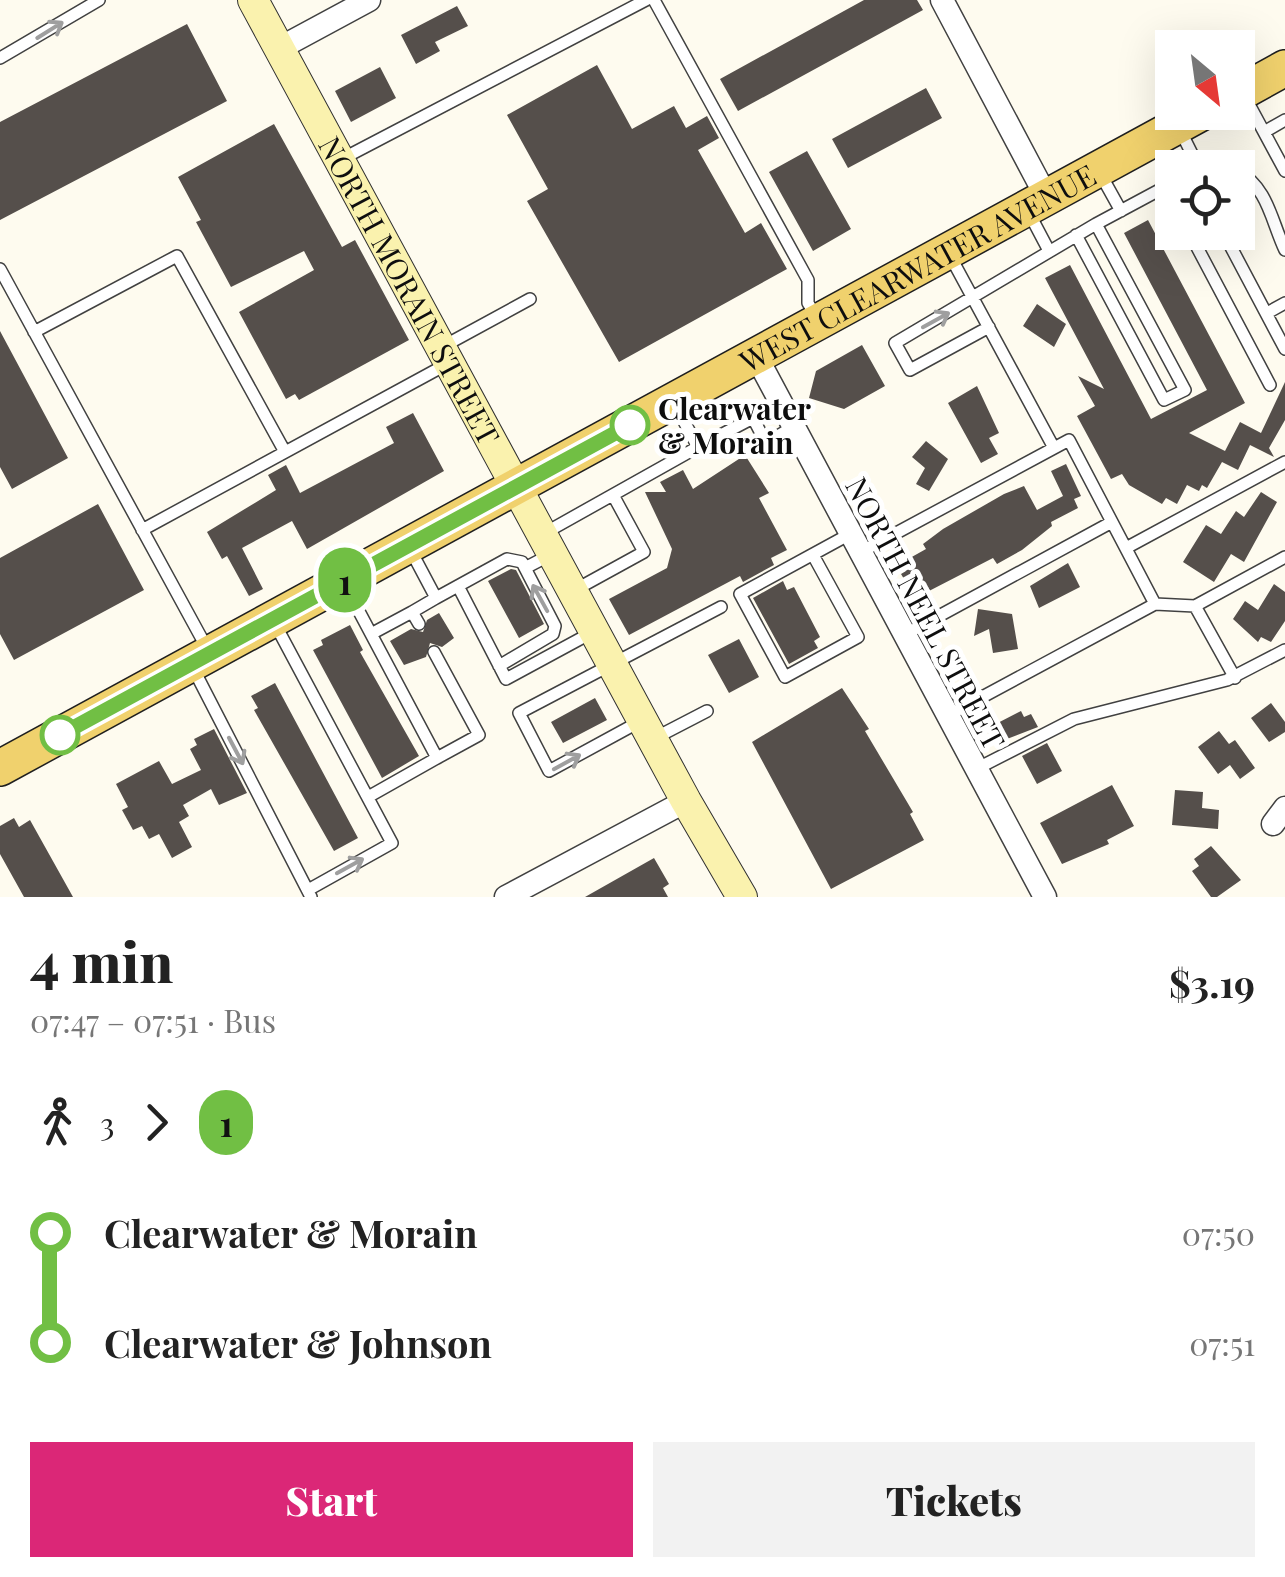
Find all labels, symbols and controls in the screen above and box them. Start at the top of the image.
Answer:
one-way arrow [35,20,64,40]
north arrow [1155,30,1255,130]
map controls [1155,30,1255,250]
street label: NORTH MORAIN STREET [310,129,510,452]
button: locate [1155,150,1255,250]
street label: WEST CLEARWATER AVENUE [732,155,1102,381]
one-way arrow [921,310,950,330]
place label: Clearwater & Morain [658,388,811,462]
marker: Clearwater & Morain [611,406,649,444]
street label: NORTH NEEL STREET [837,470,1015,756]
line badge: 1 [312,548,378,612]
text: 1 [338,557,352,604]
one-way arrow [529,584,549,613]
unlabelled marker [41,716,79,754]
one-way arrow [227,735,246,765]
one-way arrow [552,751,581,771]
one-way arrow [335,856,364,876]
text: 4 min [30,923,173,997]
text: $3.19 [1169,957,1255,1008]
text: 07:47 – 07:51 · Bus [30,998,276,1041]
icon: walk [30,1095,85,1150]
icon: forward [129,1095,184,1150]
text: 1 [219,1099,233,1146]
text: 3 [100,1101,114,1144]
text: Clearwater & Morain [104,1207,478,1258]
text: 07:50 [1182,1211,1255,1254]
text: Clearwater & Johnson [104,1317,492,1368]
text: 07:51 [1189,1321,1255,1364]
button: Start [30,1442,633,1557]
button: Tickets [653,1442,1255,1557]

